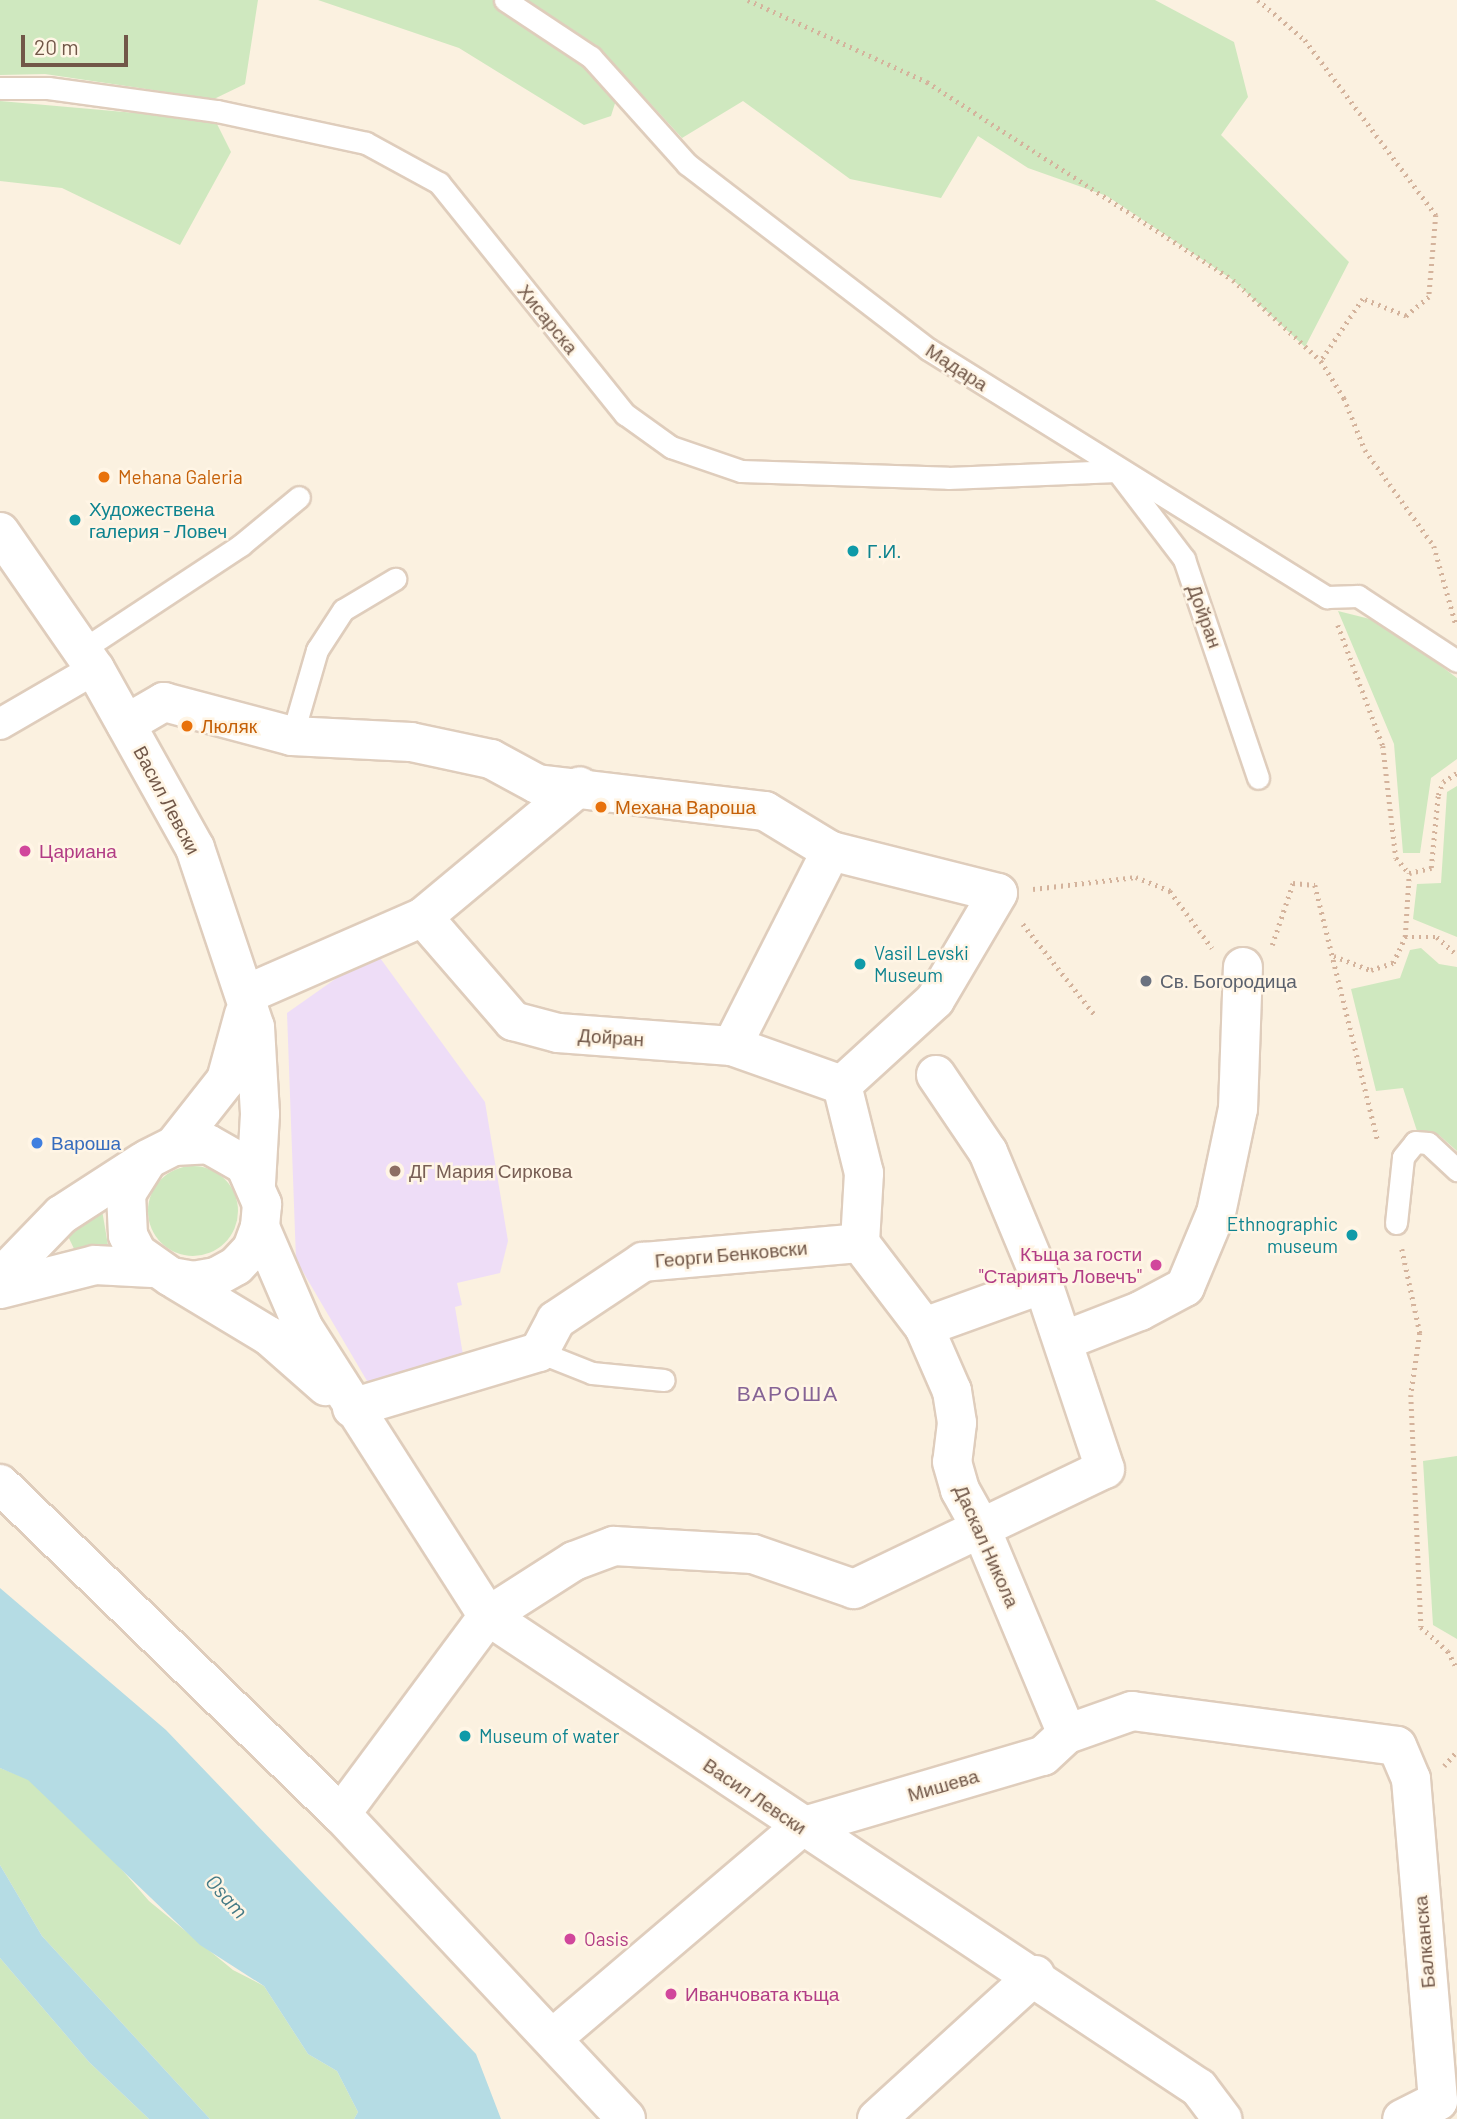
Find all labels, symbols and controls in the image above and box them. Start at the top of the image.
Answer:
scale bar [24,21,131,65]
text: 20 m [34,34,79,59]
street label: Хисарска [513,280,583,358]
street label: Мадара [922,339,992,395]
place label: Mehana Galeria [118,466,243,488]
marker: Mehana Galeria [96,469,112,485]
place label: Художествена галерия - Ловеч [89,498,227,542]
marker: Художествена галерия - Ловеч [67,512,83,528]
place label: Г.И. [867,540,902,562]
marker: Г.И. [845,543,861,559]
street label: Дойран [1183,581,1227,651]
place label: Люляк [201,715,257,737]
marker: Люляк [179,718,195,734]
street label: Васил Левски [129,742,205,858]
place label: Механа Вароша [615,796,756,818]
marker: Механа Вароша [593,799,609,815]
place label: Цариана [39,840,117,862]
marker: Цариана [17,843,33,859]
place label: Vasil Levski Museum [874,942,969,986]
marker: Vasil Levski Museum [852,956,868,972]
place label: Св. Богородица [1160,970,1297,992]
marker: Св. Богородица [1138,973,1154,989]
street label: Дойран [577,1023,645,1051]
place label: Вароша [51,1132,121,1154]
marker: Вароша [29,1135,45,1151]
place label: ДГ Мария Сиркова [409,1160,572,1182]
marker: ДГ Мария Сиркова [387,1163,403,1179]
place label: Ethnographic museum [1227,1213,1338,1257]
marker: Ethnographic museum [1344,1227,1360,1243]
street label: Георги Бенковски [654,1236,808,1272]
place label: Къща за гости "Стариятъ Ловечъ" [979,1243,1142,1287]
marker: Къща за гости "Стариятъ Ловечъ" [1148,1257,1164,1273]
district label: ВАРОША [738,1380,838,1406]
street label: Даскал Никола [950,1481,1024,1611]
place label: Museum of water [479,1725,619,1747]
marker: Museum of water [457,1728,473,1744]
street label: Васил Левски [699,1753,811,1839]
street label: Мишева [905,1764,981,1806]
water label: Osam [201,1869,253,1923]
street label: Балканска [1409,1895,1439,1989]
place label: Oasis [584,1928,629,1950]
marker: Oasis [562,1931,578,1947]
place label: Иванчовата къща [685,1983,839,2005]
marker: Иванчовата къща [663,1986,679,2002]

